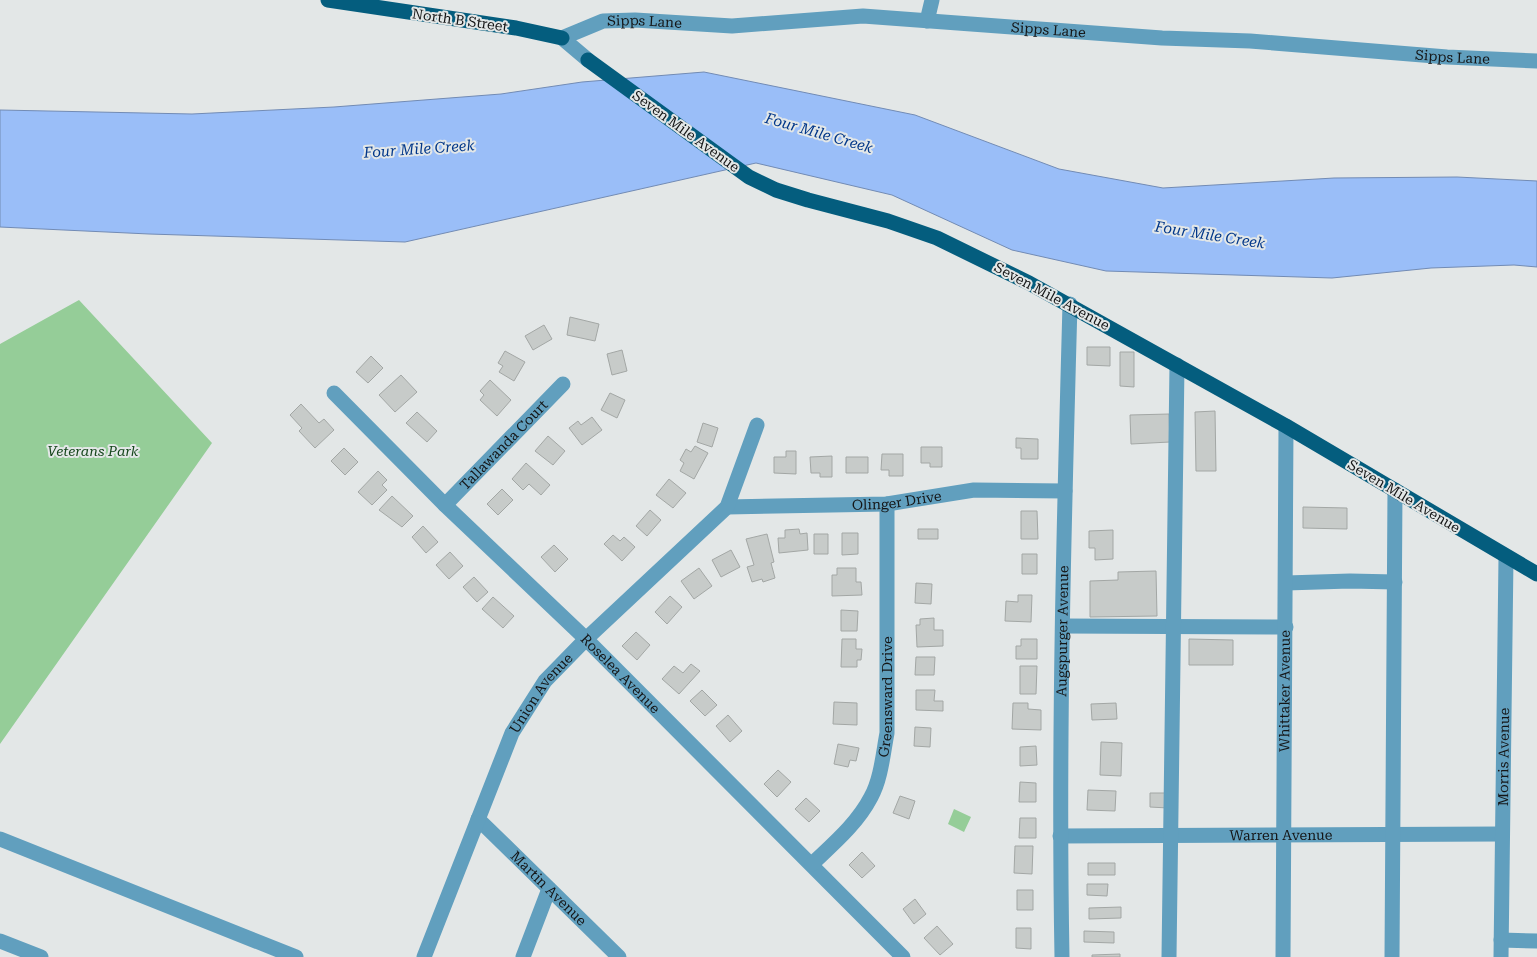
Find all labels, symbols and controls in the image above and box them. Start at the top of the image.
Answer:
street label: North B Street [411,5,509,35]
street label: Sipps Lane [607,12,683,31]
street label: Sipps Lane [1011,19,1087,40]
street label: Sipps Lane [1415,46,1491,67]
street label: Seven Mile Avenue [629,87,743,175]
water label: Four Mile Creek [762,109,876,157]
water label: Four Mile Creek [362,136,476,162]
water label: Four Mile Creek [1153,217,1267,253]
street label: Seven Mile Avenue [992,259,1113,333]
street label: Tallawanda Court [456,397,551,493]
park label: Veterans Park [48,443,139,459]
street label: Seven Mile Avenue [1345,456,1463,536]
street label: Olinger Drive [852,487,943,513]
street label: Augspurger Avenue [1053,565,1071,697]
street label: Whittaker Avenue [1276,630,1293,752]
street label: Roselea Avenue [578,631,664,717]
street label: Greensward Drive [875,636,895,759]
street label: Union Avenue [506,650,576,736]
street label: Morris Avenue [1495,707,1512,806]
street label: Warren Avenue [1229,827,1333,843]
street label: Martin Avenue [508,848,590,929]

